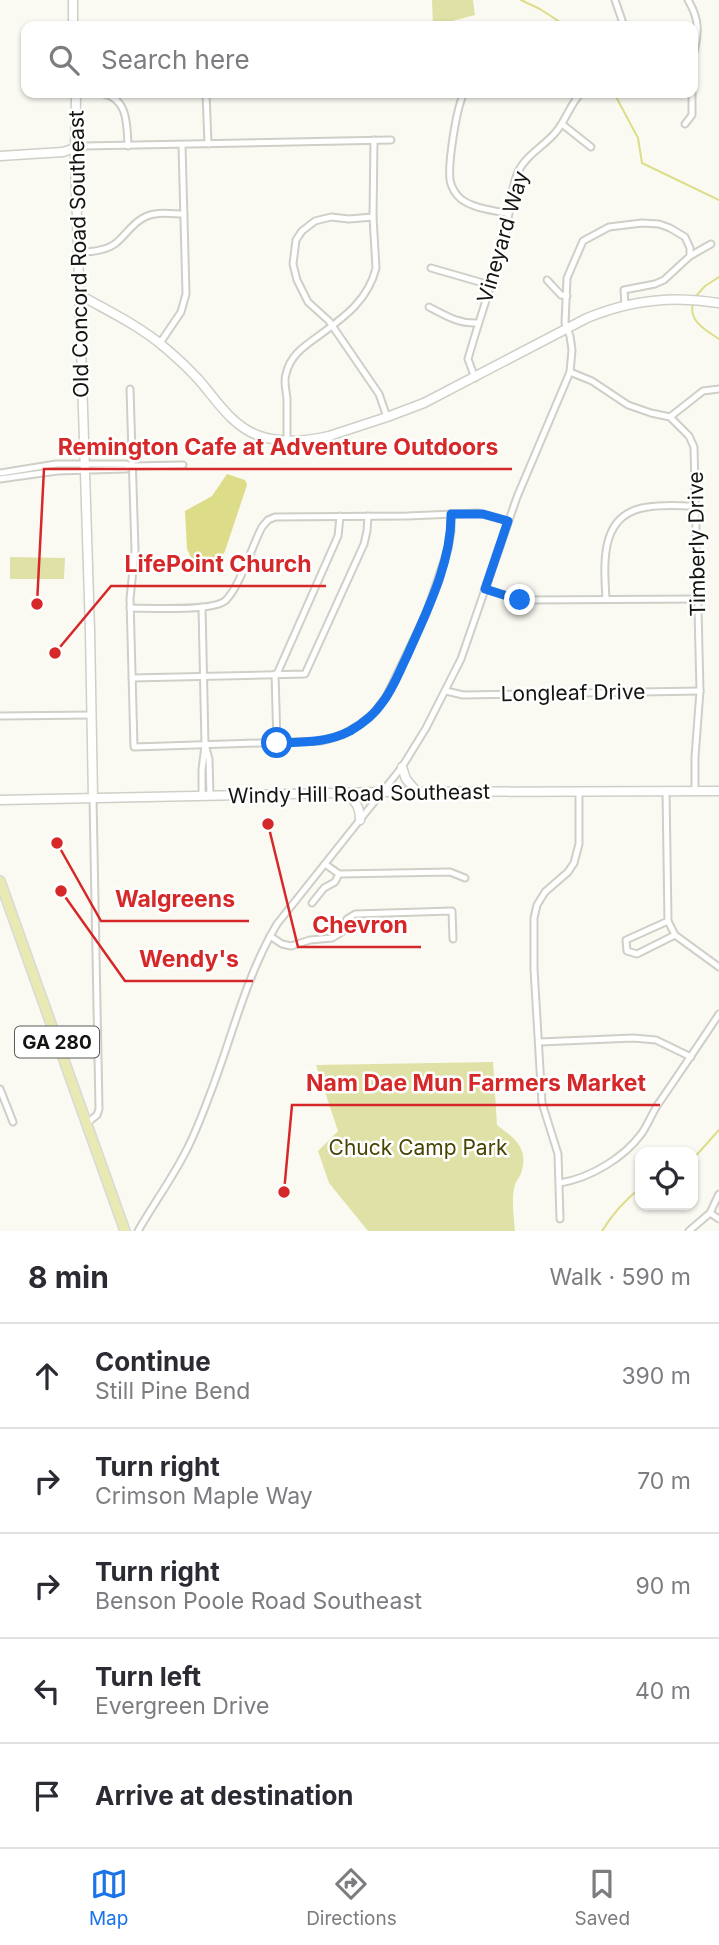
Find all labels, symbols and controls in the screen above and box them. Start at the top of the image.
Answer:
search box [21,21,698,98]
icon: search [45,41,83,79]
text: Search here [101,44,250,75]
street label: Old Concord Road Southeast [63,110,94,398]
street label: Vineyard Way [472,168,533,306]
callout: Remington Cafe at Adventure Outdoors [44,425,512,469]
text: Remington Cafe at Adventure Outdoors [58,433,498,461]
street label: Timberly Drive [683,471,710,617]
callout: LifePoint Church [111,542,326,586]
text: LifePoint Church [124,550,312,578]
route end [504,584,535,615]
street label: Longleaf Drive [500,679,646,706]
route start [261,727,292,758]
street label: Windy Hill Road Southeast [228,779,490,808]
callout: Walgreens [101,877,249,921]
text: Walgreens [115,885,235,913]
callout: Chevron [298,903,421,947]
text: Chevron [312,911,408,939]
callout: Wendy's [125,937,253,981]
text: Wendy's [139,945,239,973]
road number: GA 280 [15,1026,99,1058]
callout: Nam Dae Mun Farmers Market [292,1061,660,1105]
text: Nam Dae Mun Farmers Market [306,1069,646,1097]
park label: Chuck Camp Park [329,1135,508,1160]
map controls [635,1147,698,1210]
button: locate [635,1147,698,1210]
text: 8 min [28,1259,109,1295]
text: Walk · 590 m [549,1263,691,1291]
text: Continue [95,1346,211,1377]
icon: ahead [28,1357,66,1395]
text: 390 m [621,1362,691,1390]
text: Still Pine Bend [95,1377,250,1405]
text: Turn right [95,1451,220,1482]
icon: right [28,1462,66,1500]
text: 70 m [637,1467,691,1495]
text: Crimson Maple Way [95,1482,313,1510]
text: Turn right [95,1556,220,1587]
icon: right [28,1567,66,1605]
text: 90 m [636,1572,691,1600]
text: Benson Poole Road Southeast [95,1587,422,1615]
text: Turn left [95,1661,201,1692]
icon: left [28,1672,66,1710]
text: 40 m [635,1677,691,1705]
text: Evergreen Drive [95,1692,269,1720]
icon: arrive [28,1777,66,1815]
text: Arrive at destination [95,1780,354,1811]
tab: Map [89,1865,128,1930]
tab: Directions [306,1865,397,1930]
tab: Saved [574,1865,630,1930]

